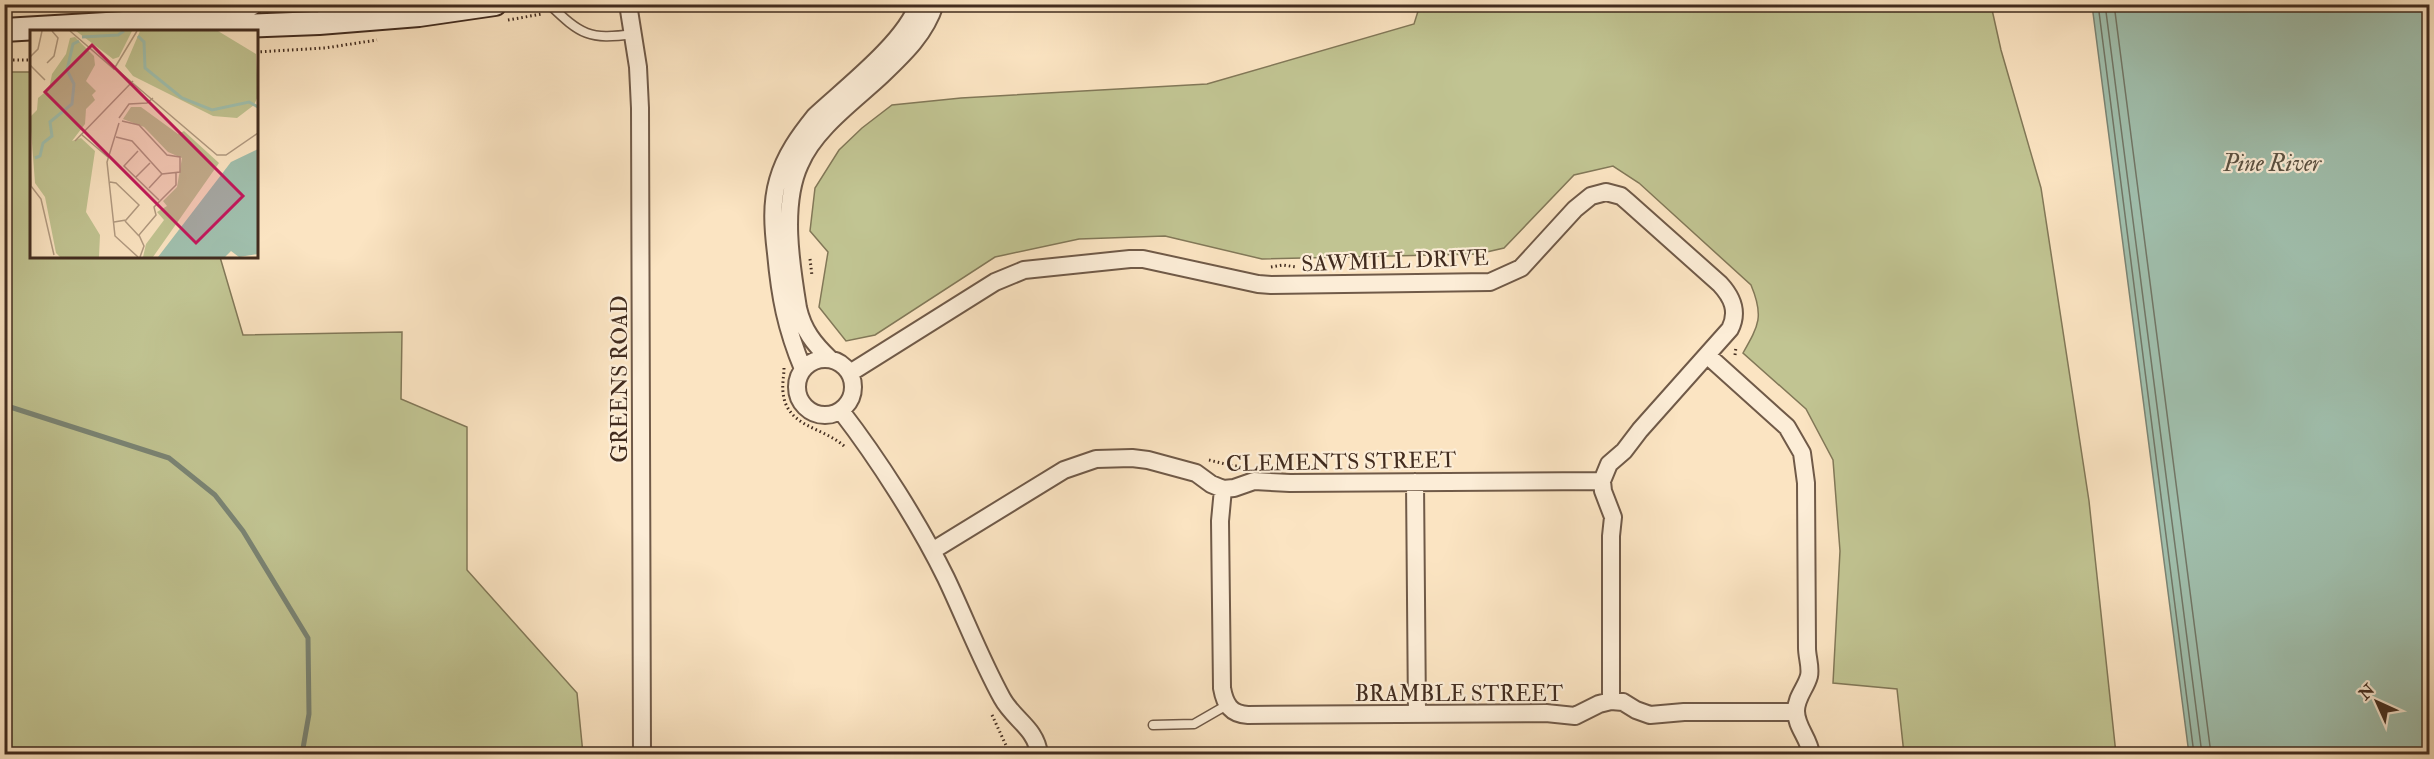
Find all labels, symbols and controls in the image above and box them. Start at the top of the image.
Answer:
inset map [30,30,258,258]
water label: Pine River [2222,148,2322,179]
street label: SAWMILL DRIVE [1301,244,1489,278]
street label: GREENS ROAD [606,295,634,463]
street label: CLEMENTS STREET [1226,446,1457,478]
north arrow [2347,672,2407,732]
text: N [2354,679,2380,705]
street label: BRAMBLE STREET [1355,680,1564,708]

